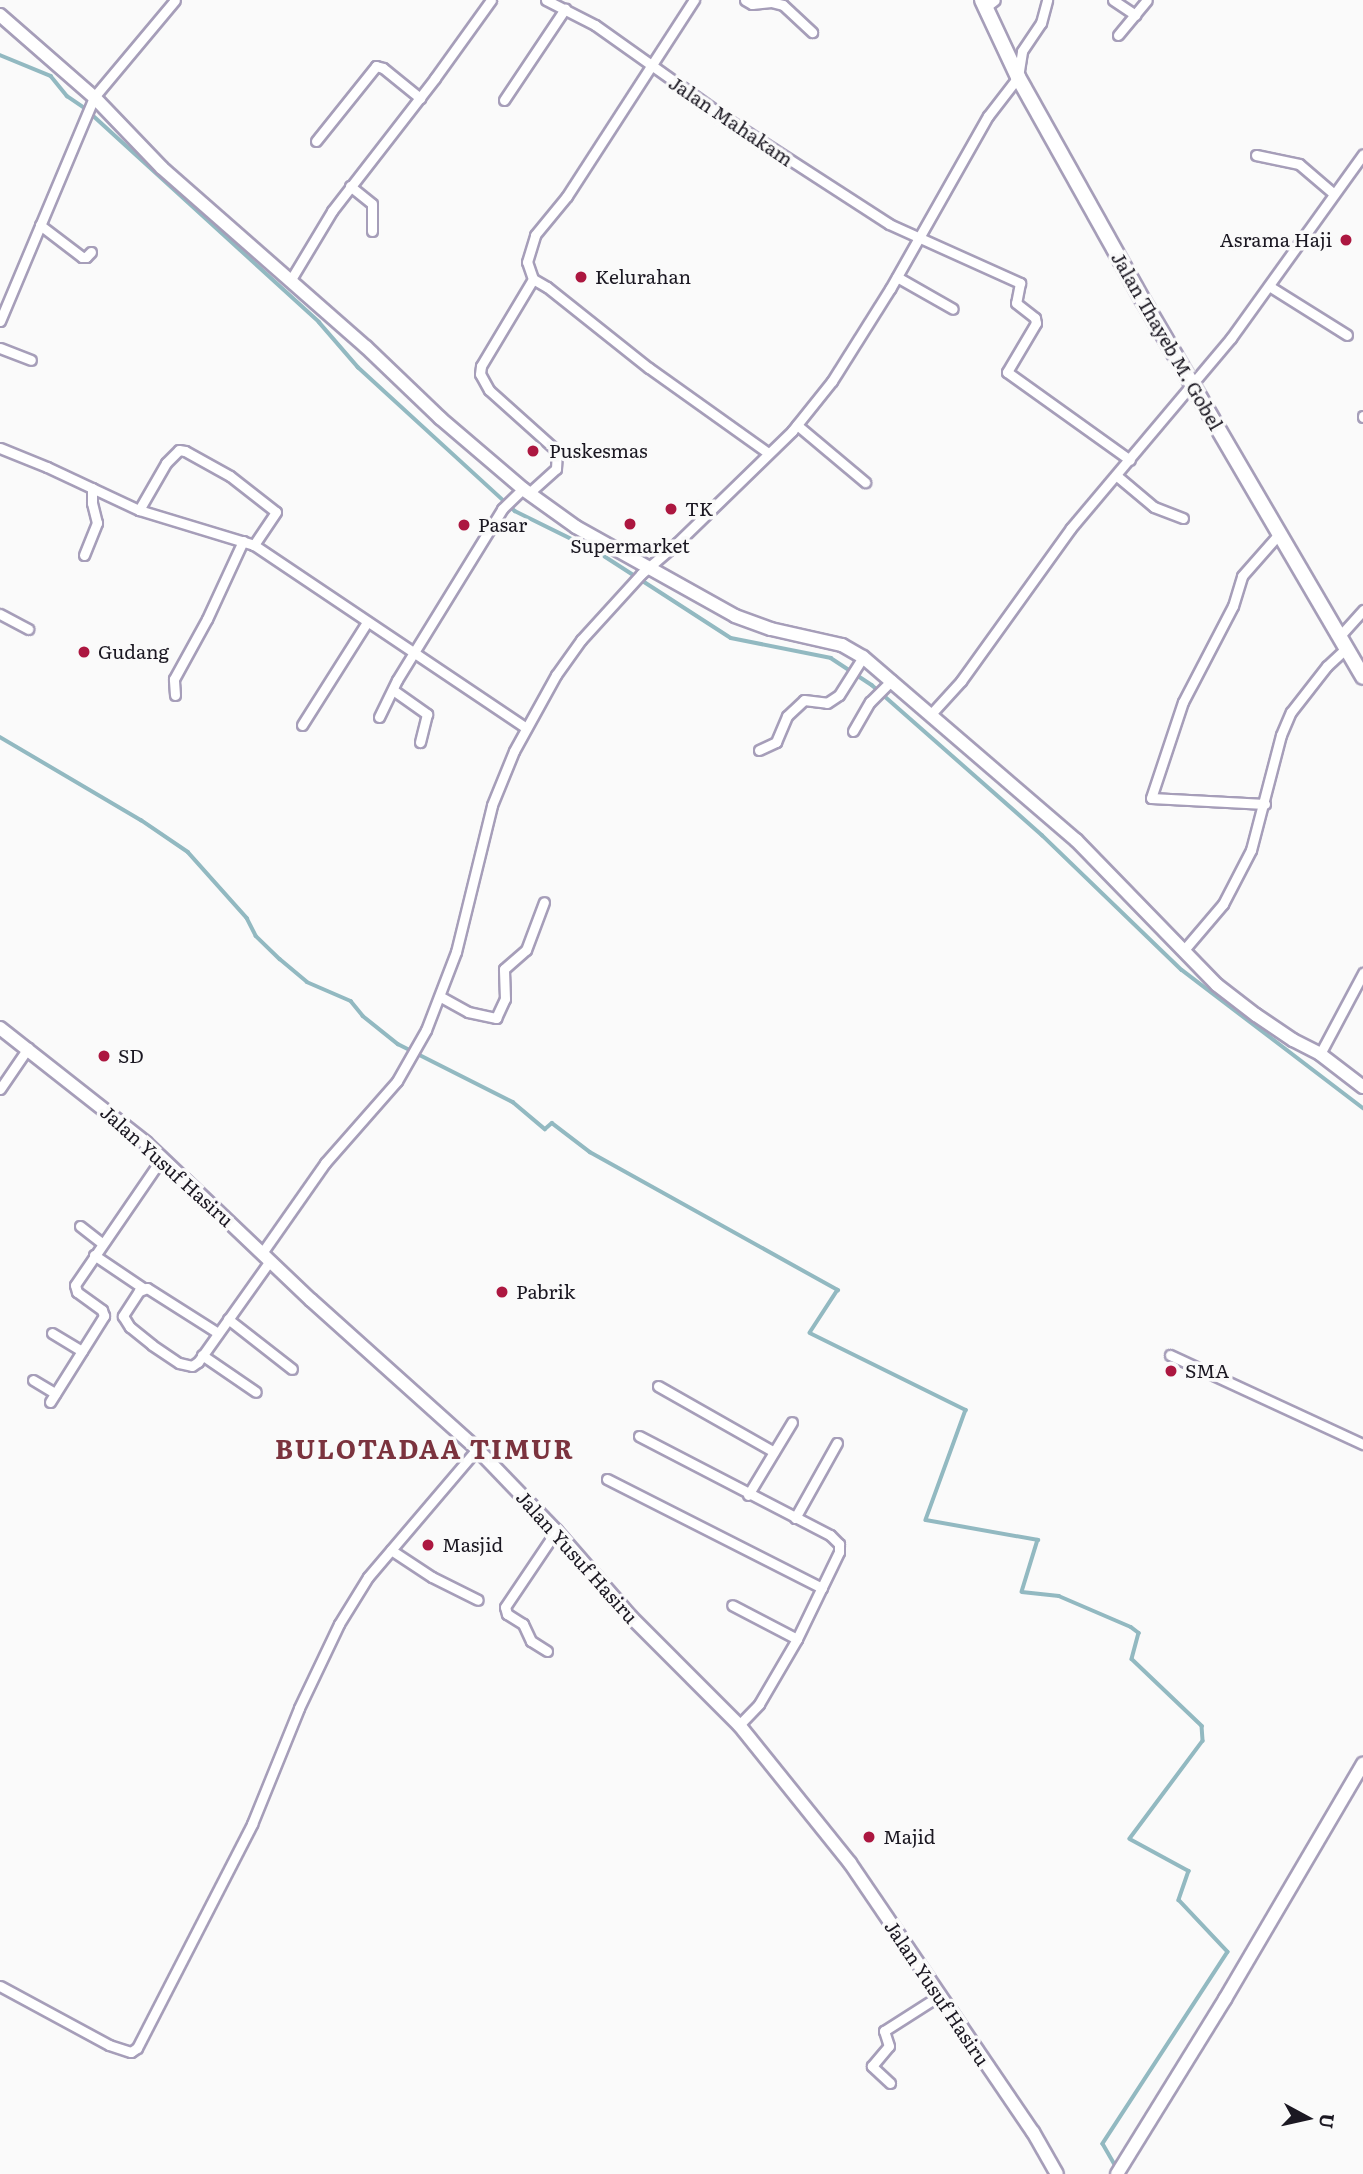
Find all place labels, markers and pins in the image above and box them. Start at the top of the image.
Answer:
place label: Asrama Haji [1220,229,1332,251]
marker: Asrama Haji [1338,232,1354,248]
place label: Kelurahan [595,266,691,288]
marker: Kelurahan [573,269,589,285]
place label: Puskesmas [549,440,648,462]
marker: Puskesmas [523,441,543,461]
place label: TK [685,498,713,520]
marker: TK [663,501,679,517]
place label: Pasar [478,514,527,536]
marker: Supermarket [622,516,638,532]
marker: Pasar [456,517,472,533]
place label: Supermarket [570,535,690,557]
place label: Gudang [98,641,169,663]
marker: Gudang [76,644,92,660]
place label: SD [118,1045,144,1067]
marker: SD [96,1048,112,1064]
place label: Pabrik [516,1281,575,1303]
marker: Pabrik [494,1284,510,1300]
place label: SMA [1185,1360,1229,1382]
marker: SMA [1163,1363,1179,1379]
place label: Masjid [442,1534,503,1556]
marker: Masjid [420,1537,436,1553]
place label: Majid [883,1826,935,1848]
marker: Majid [861,1829,877,1845]

